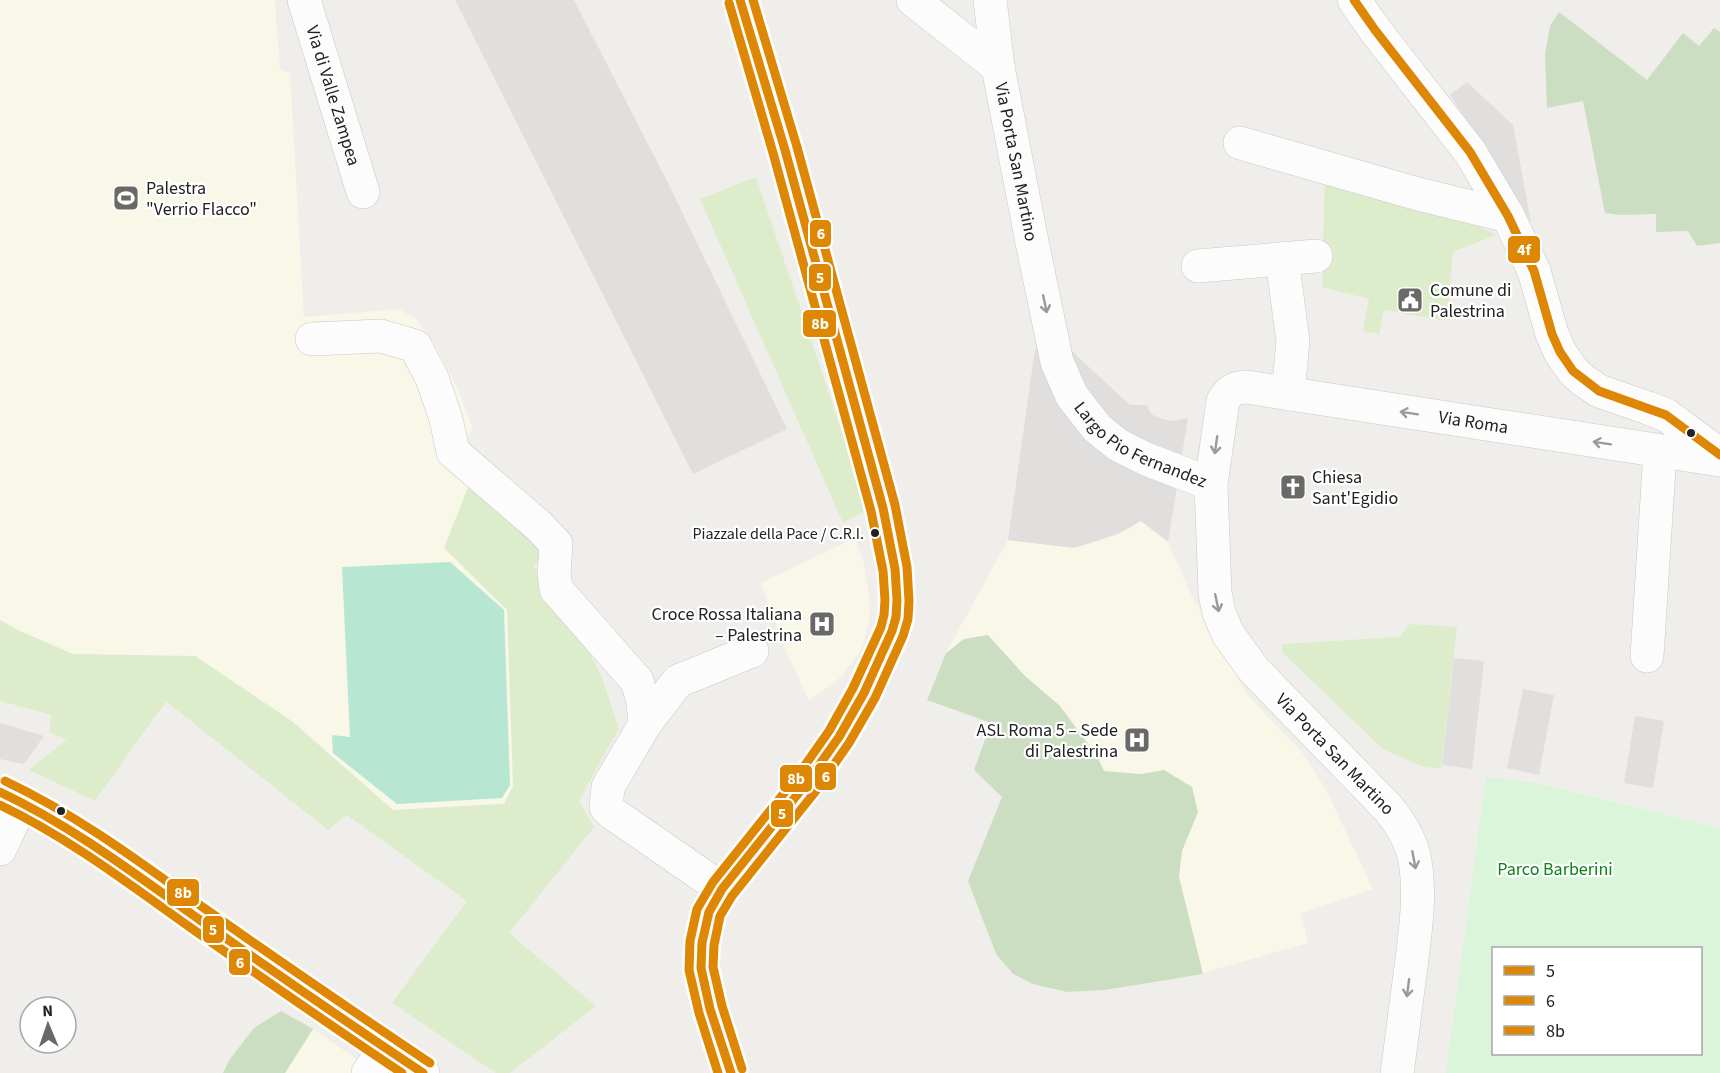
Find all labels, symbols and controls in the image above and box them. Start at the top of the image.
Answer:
street label: Via di Valle Zampea [300,23,366,169]
street label: Via Porta San Martino [988,80,1044,243]
place label: Palestra "Verrio Flacco" [146,176,257,222]
sports icon: Palestra "Verrio Flacco" [111,183,141,213]
line badge: 6 [809,219,832,248]
text: 6 [817,223,825,245]
line badge: 4f [1507,235,1541,264]
text: 4f [1517,239,1531,261]
line badge: 5 [808,263,832,292]
text: 5 [816,267,824,289]
place label: Comune di Palestrina [1430,278,1512,324]
public building icon: Comune di Palestrina [1395,285,1425,315]
one-way arrow [1039,294,1051,313]
line badge: 8b [802,309,837,338]
text: 8b [811,313,829,335]
street label: Largo Pio Fernandez [1068,396,1211,494]
street label: Via Roma [1437,405,1510,440]
one-way arrow [1400,407,1419,418]
unlabelled marker [1685,427,1697,439]
one-way arrow [1211,435,1222,455]
one-way arrow [1592,437,1612,448]
place label: Chiesa Sant'Egidio [1312,465,1398,511]
church icon: Chiesa Sant'Egidio [1278,472,1308,502]
place label: Piazzale della Pace / C.R.I. [692,523,864,545]
marker: Piazzale della Pace / C.R.I. [869,527,881,539]
one-way arrow [1212,593,1223,613]
place label: Croce Rossa Italiana – Palestrina [651,602,802,648]
hospital icon: Croce Rossa Italiana – Palestrina [807,609,837,639]
street label: Via Porta San Martino [1270,688,1400,821]
place label: ASL Roma 5 – Sede di Palestrina [977,718,1118,764]
hospital icon: ASL Roma 5 – Sede di Palestrina [1122,725,1152,755]
line badge: 6 [814,762,837,791]
line badge: 8b [779,764,813,793]
text: 6 [822,766,830,788]
text: 8b [787,768,805,790]
line badge: 5 [770,799,794,828]
text: 5 [778,803,786,825]
unlabelled marker [55,805,67,817]
one-way arrow [1409,849,1420,869]
park label: Parco Barberini [1497,857,1613,882]
line badge: 8b [166,878,200,907]
text: 8b [174,882,192,904]
line badge: 5 [202,915,225,944]
text: 5 [209,919,217,941]
legend [1492,947,1702,1055]
line badge: 6 [228,948,251,976]
text: 6 [236,952,244,974]
text: 5 [1546,959,1555,984]
one-way arrow [1402,977,1413,997]
text: 6 [1546,989,1555,1014]
north arrow [18,995,78,1055]
text: N [42,1000,53,1022]
text: 8b [1546,1019,1565,1044]

